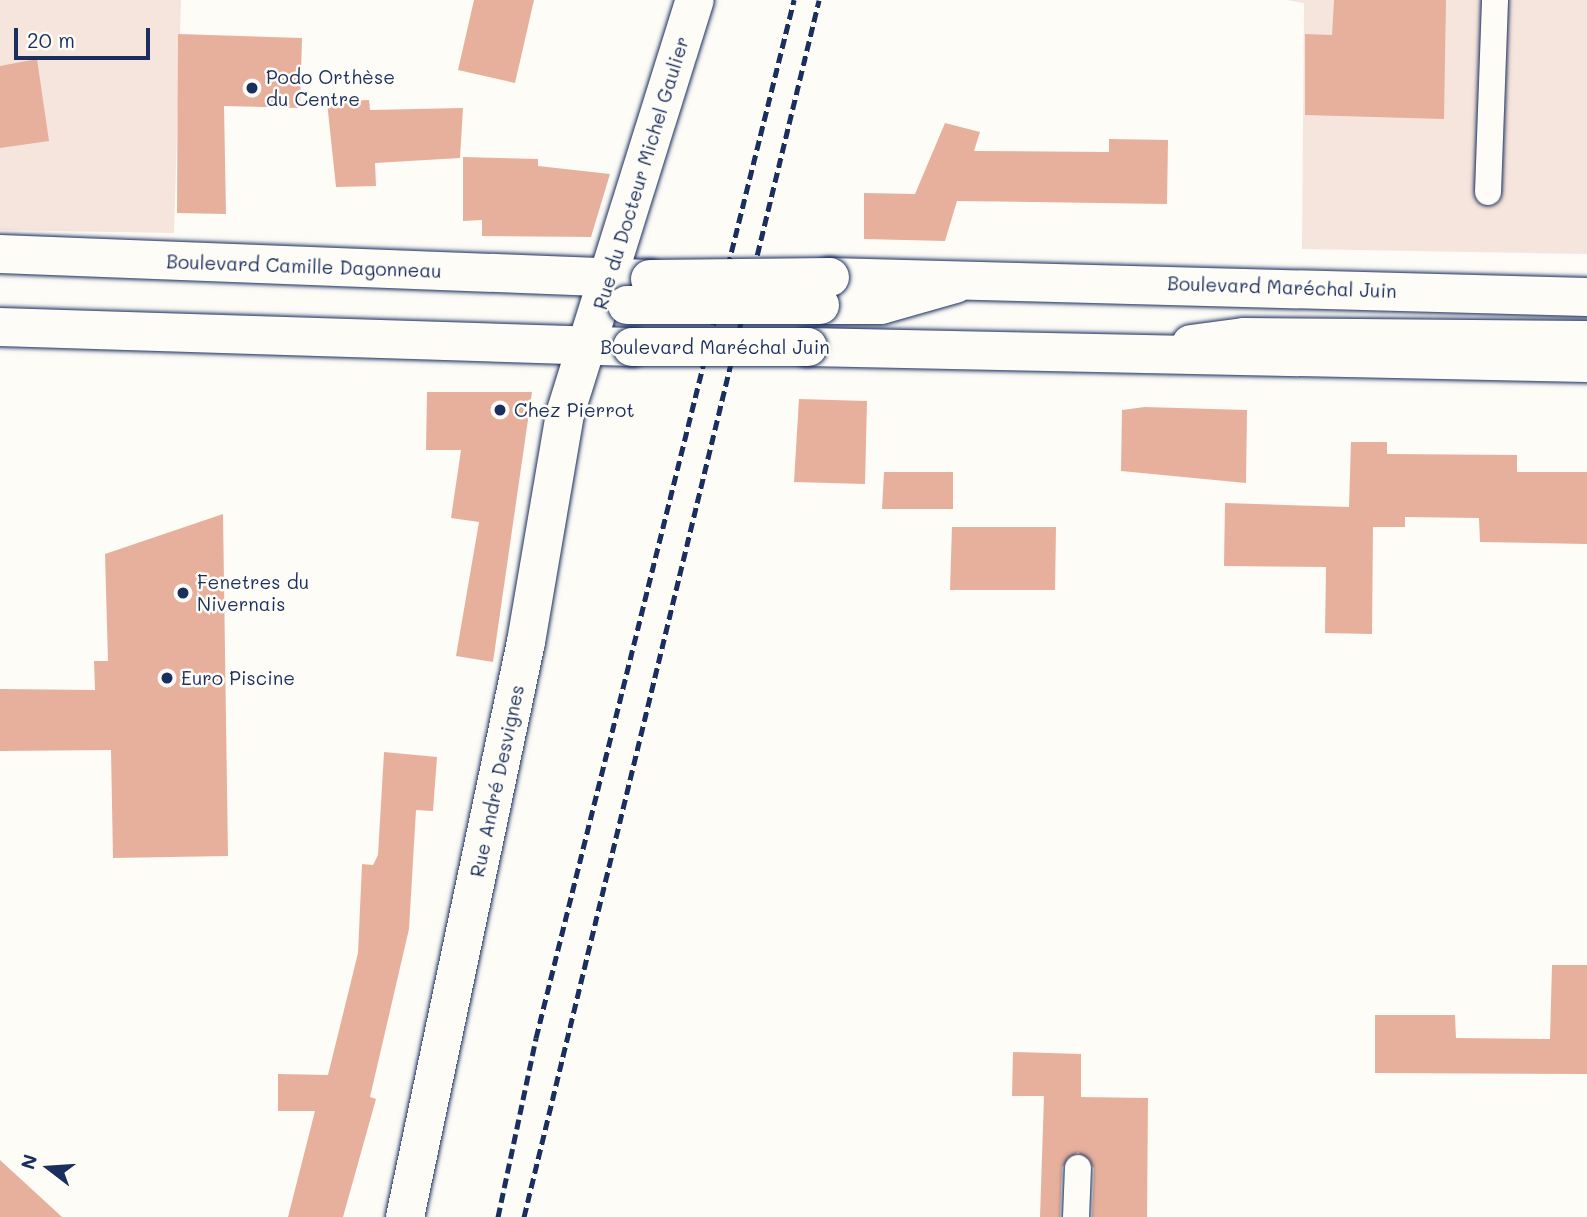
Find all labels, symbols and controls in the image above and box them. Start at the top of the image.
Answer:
scale bar [18,14,154,58]
text: 20 m [27,26,75,53]
street label: Rue du Docteur Michel Gaulier [589,34,693,312]
place label: Podo Orthèse du Centre [266,66,395,110]
marker: Podo Orthèse du Centre [244,80,260,96]
street label: Boulevard Camille Dagonneau [166,250,442,282]
street label: Boulevard Maréchal Juin [1167,272,1397,302]
street label: Boulevard Maréchal Juin [600,336,830,358]
place label: Chez Pierrot [514,399,635,421]
marker: Chez Pierrot [492,402,508,418]
place label: Fenetres du Nivernais [197,571,309,615]
marker: Fenetres du Nivernais [175,585,191,601]
place label: Euro Piscine [181,667,295,689]
marker: Euro Piscine [159,670,175,686]
street label: Rue André Desvignes [465,683,529,879]
north arrow [14,1133,84,1203]
text: N [14,1151,42,1172]

